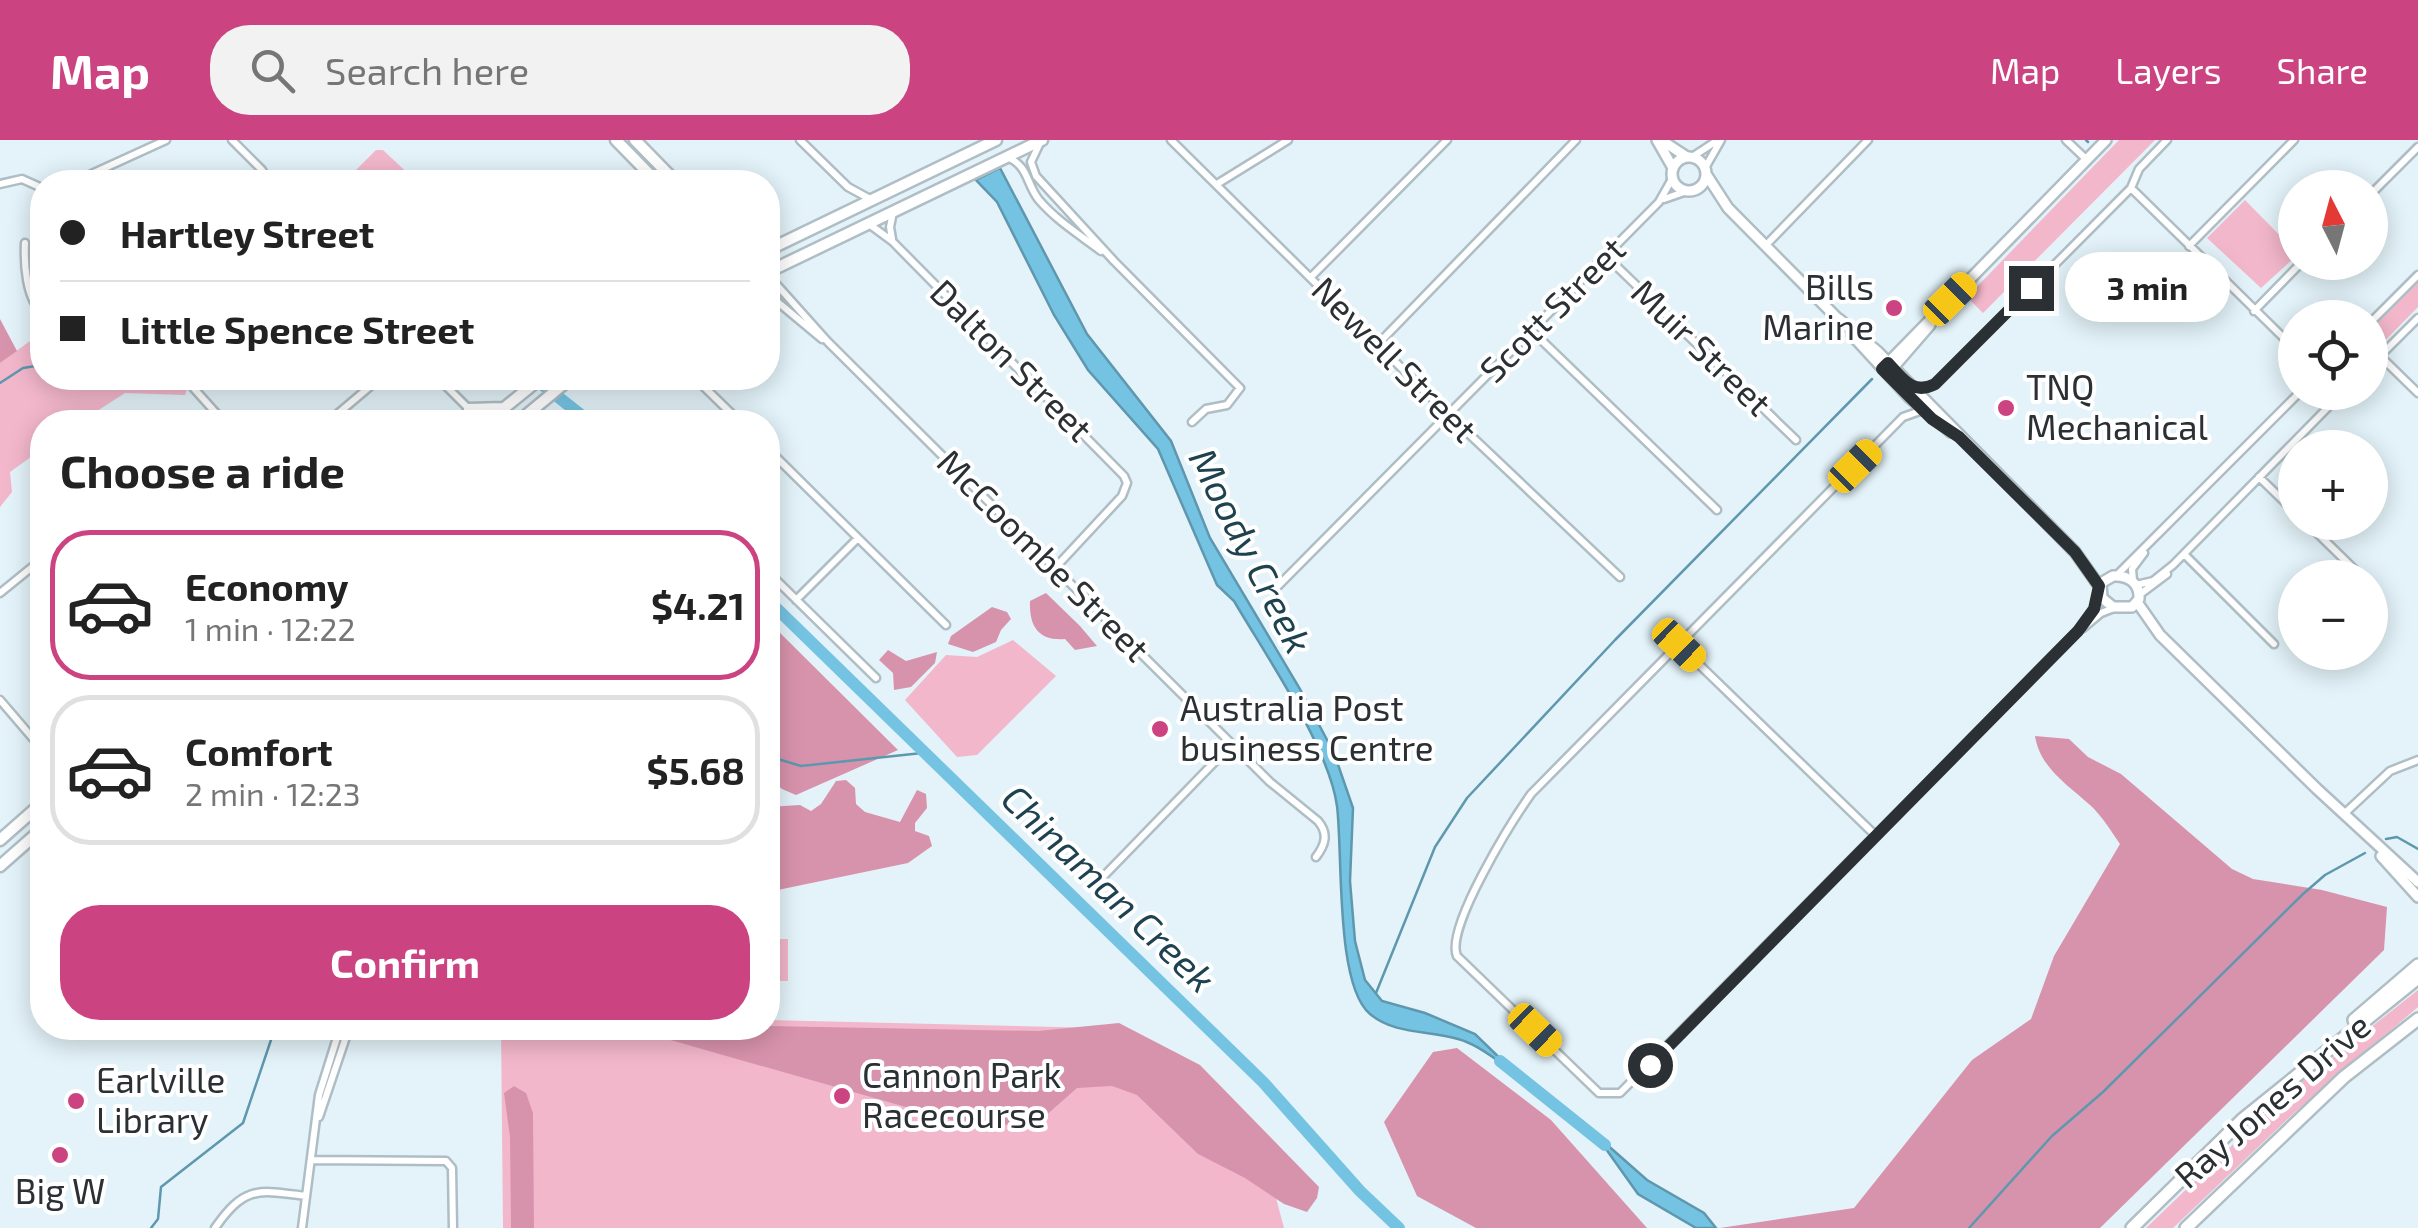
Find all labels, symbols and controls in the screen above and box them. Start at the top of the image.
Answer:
search box [210,25,910,115]
text: Map [50,41,150,99]
icon: search [245,43,300,98]
text: Search here [325,47,529,93]
text: Map [1990,49,2060,91]
text: Layers [2115,49,2221,91]
text: Share [2276,49,2368,91]
north arrow [2278,170,2388,280]
map controls [2278,170,2388,670]
text: Hartley Street [120,210,374,256]
street label: Scott Street [1470,227,1633,390]
callout: 3 min [2066,253,2231,323]
place label: Bills Marine [1762,265,1874,347]
route end [2009,266,2054,311]
street label: Newell Street [1304,267,1487,450]
car [1918,267,1982,331]
text: 3 min [2107,268,2188,306]
street label: Dalton Street [923,270,1102,449]
street label: Muir Street [1624,270,1781,423]
marker: Bills Marine [1883,297,1905,319]
button: locate [2278,300,2388,410]
text: Little Spence Street [120,306,474,352]
place label: TNQ Mechanical [2026,365,2209,447]
marker: TNQ Mechanical [1995,397,2017,419]
button: + [2278,430,2388,540]
car [1823,434,1887,498]
street label: McCoombe Street [930,440,1159,669]
water label: Moody Creek [1181,440,1323,660]
text: Choose a ride [60,443,345,497]
icon: car [65,560,155,650]
button: − [2278,560,2388,670]
text: Economy [185,563,349,609]
text: $4.21 [651,582,745,628]
text: 1 min · 12:22 [185,609,356,647]
car [1647,613,1711,677]
place label: Australia Post business Centre [1180,686,1434,768]
marker: Australia Post business Centre [1149,718,1171,740]
icon: car [65,725,155,815]
text: Comfort [185,728,333,774]
text: $5.68 [647,747,745,793]
text: 2 min · 12:23 [185,774,361,812]
water label: Chinaman Creek [993,774,1226,1001]
button: Confirm [60,905,750,1020]
car [1503,998,1567,1062]
street label: Ray Jones Drive [2165,1003,2378,1196]
route start [1628,1043,1673,1088]
place label: Cannon Park Racecourse [862,1053,1062,1135]
place label: Earlville Library [96,1058,225,1140]
marker: Cannon Park Racecourse [831,1085,853,1107]
marker: Earlville Library [65,1090,87,1112]
marker: Big W [49,1144,71,1166]
place label: Big W [15,1169,105,1211]

